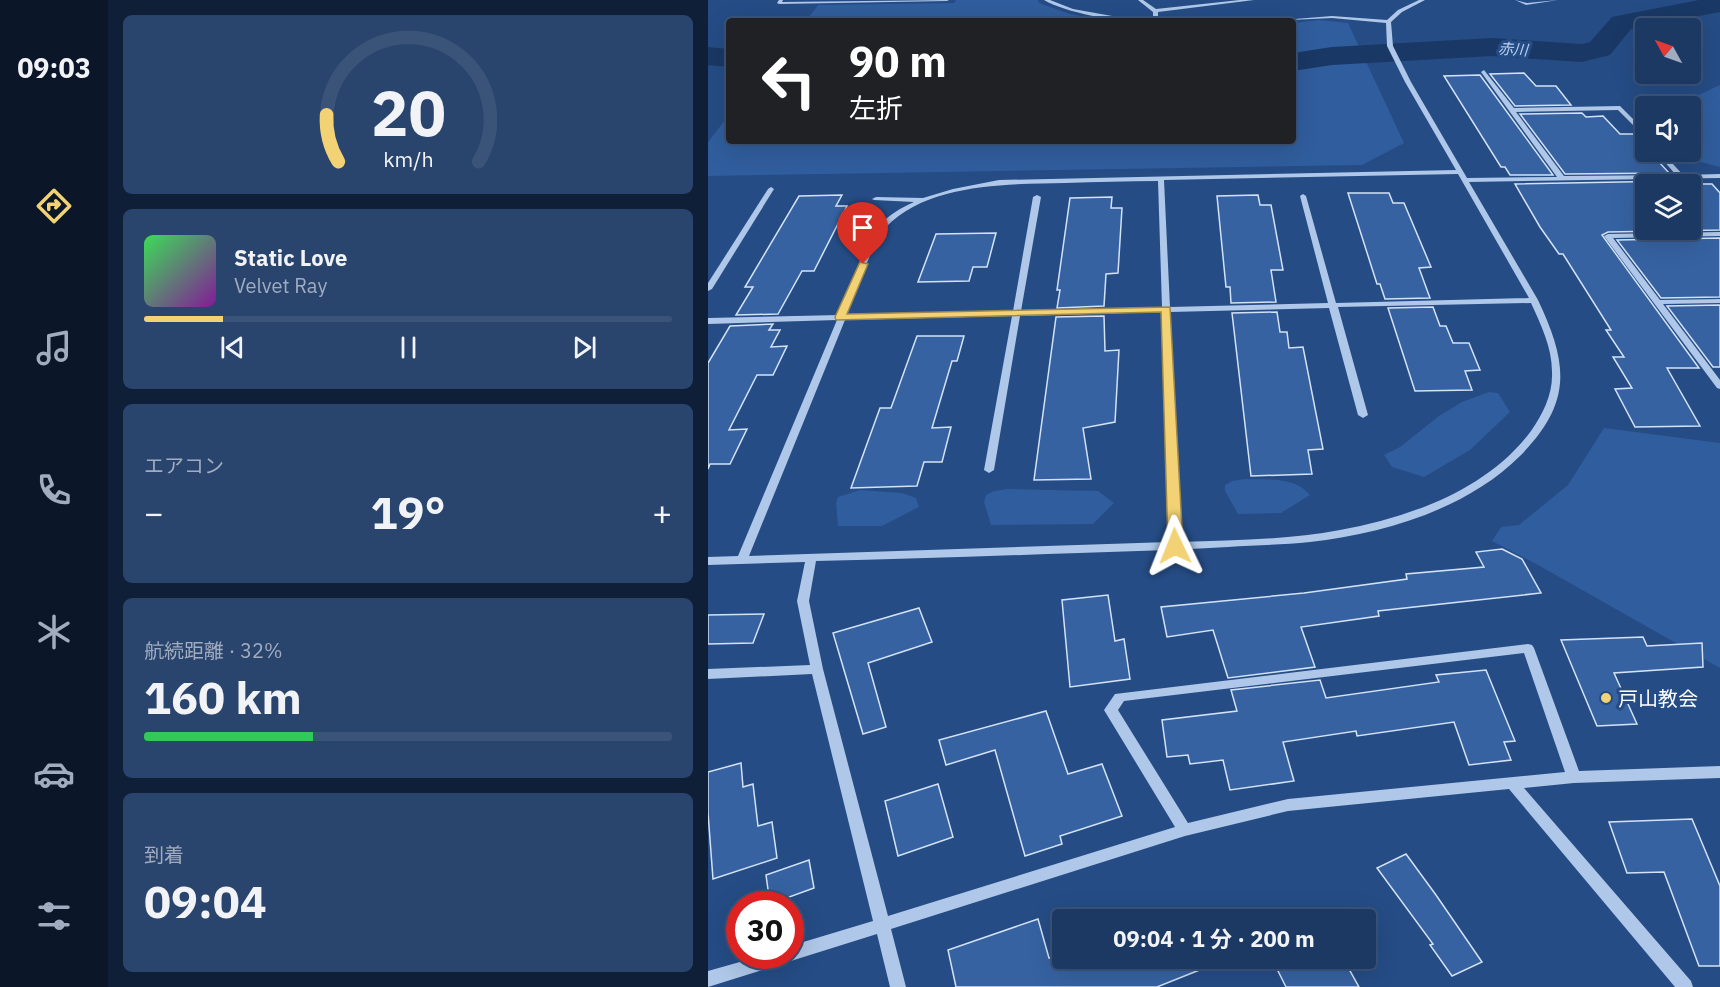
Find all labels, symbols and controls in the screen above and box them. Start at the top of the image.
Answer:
north arrow [1635,18,1701,84]
map controls [1635,18,1701,240]
text: 90 m [849,34,947,89]
water label: 赤川 [1497,38,1531,60]
icon: left [750,42,828,120]
text: 09:03 [17,50,91,85]
text: 20 [371,72,445,153]
text: 左折 [849,90,903,125]
button: sound [1635,96,1701,162]
text: km/h [383,145,433,173]
button: layers [1635,174,1701,240]
icon: directions [33,185,75,227]
pin [837,202,888,264]
icon: arrive [846,211,879,244]
text: Static Love [234,243,347,272]
text: Velvet Ray [234,272,327,299]
icon: music [33,327,75,369]
icon: previous [216,331,249,364]
icon: pause [392,331,425,364]
icon: next [568,331,601,364]
text: エアコン [144,452,224,479]
icon: phone [33,469,75,511]
text: 19° [370,483,446,541]
text: − [144,491,164,534]
text: + [652,491,672,534]
position arrow [1143,514,1207,578]
icon: climate [33,611,75,653]
text: 航続距離 · 32% [144,637,283,664]
text: 160 km [144,668,302,726]
place label: 戸山教会 [1618,685,1698,712]
marker: 戸山教会 [1599,691,1613,705]
icon: car [33,753,75,795]
text: 到着 [144,841,184,868]
text: 09:04 [144,872,267,930]
speed limit sign: 30 [726,891,804,969]
icon: filters [33,895,75,937]
text: 09:04 · 1 分 · 200 m [1113,924,1315,953]

